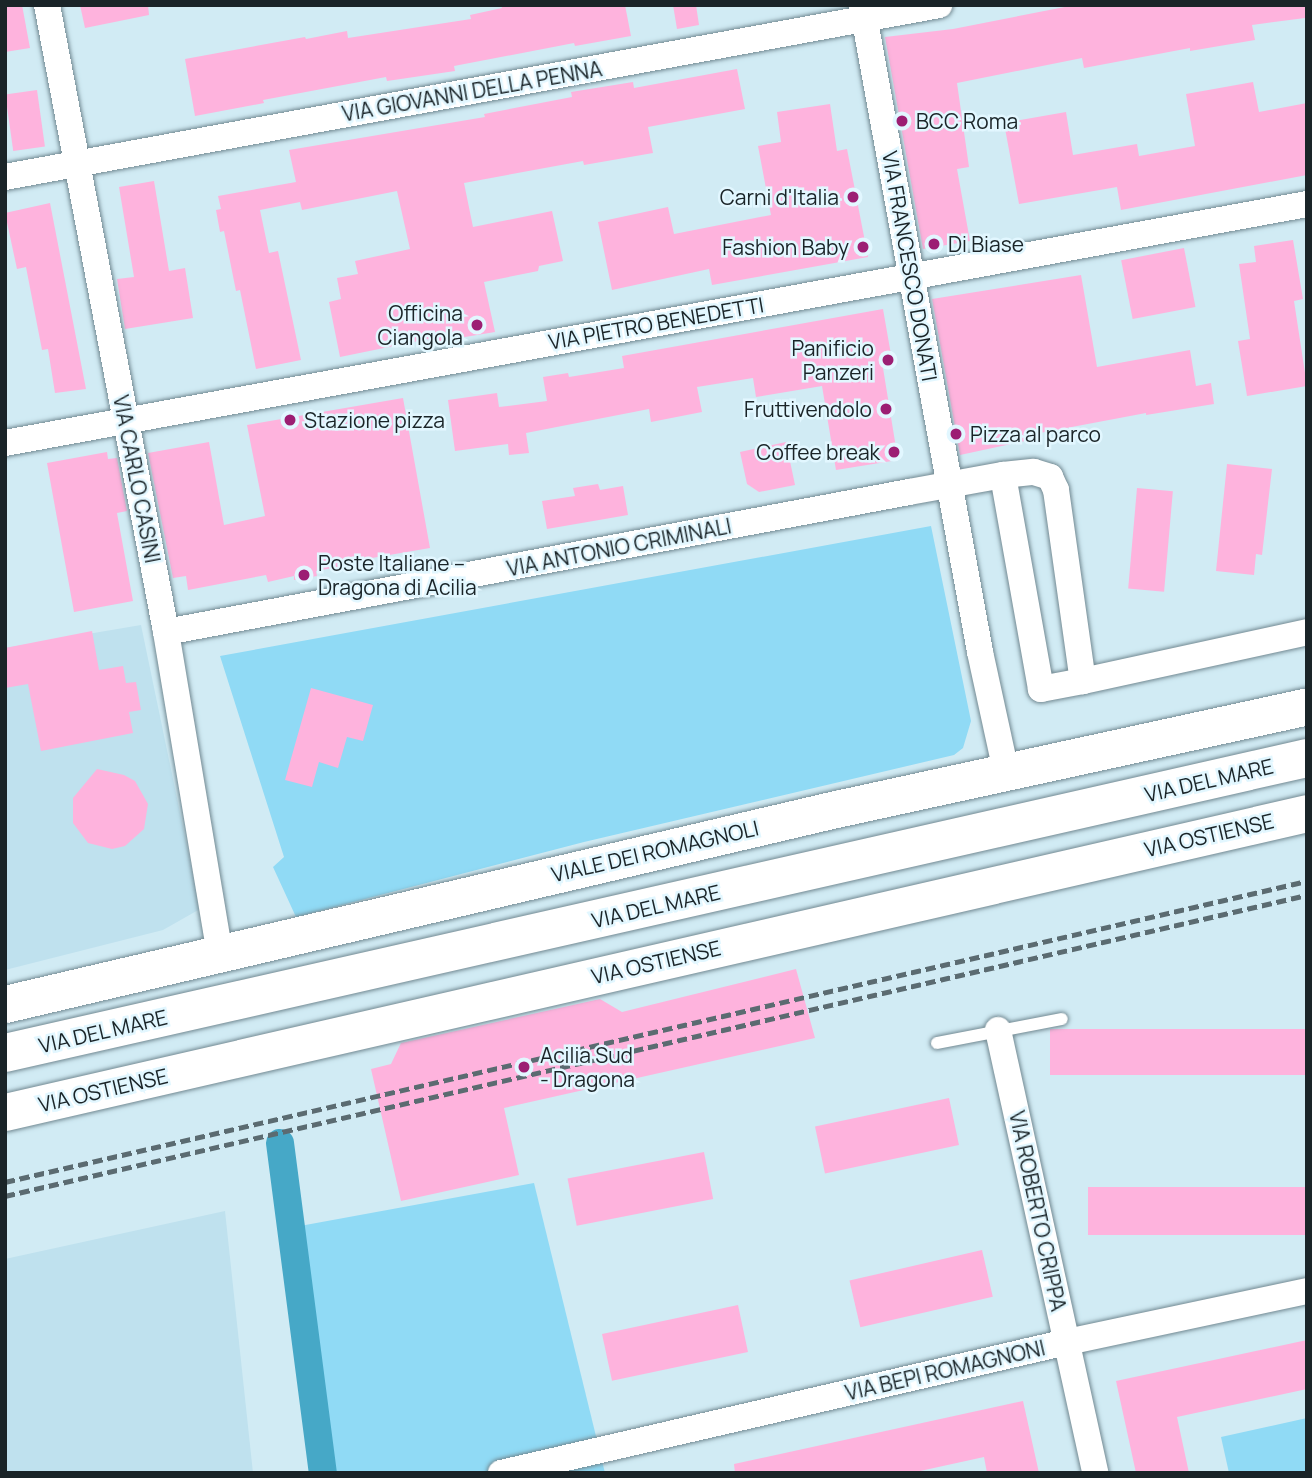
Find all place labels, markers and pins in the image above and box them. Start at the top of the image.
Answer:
place label: BCC Roma [916,108,1018,134]
marker: BCC Roma [894,113,910,129]
place label: Carni d'Italia [720,184,839,210]
marker: Carni d'Italia [845,189,861,205]
place label: Di Biase [948,231,1024,257]
place label: Fashion Baby [722,234,849,260]
marker: Di Biase [926,236,942,252]
marker: Fashion Baby [855,239,871,255]
place label: Officina Ciangola [378,300,463,350]
marker: Officina Ciangola [469,317,485,333]
place label: Panificio Panzeri [791,335,874,385]
marker: Panificio Panzeri [880,352,896,368]
place label: Fruttivendolo [744,396,872,422]
marker: Fruttivendolo [878,401,894,417]
place label: Stazione pizza [304,407,445,433]
marker: Stazione pizza [282,412,298,428]
place label: Pizza al parco [970,421,1101,447]
marker: Pizza al parco [948,426,964,442]
place label: Coffee break [756,439,880,465]
marker: Coffee break [886,444,902,460]
place label: Poste Italiane – Dragona di Acilia [318,550,477,600]
marker: Poste Italiane – Dragona di Acilia [296,567,312,583]
place label: Acilia Sud - Dragona [540,1042,635,1092]
marker: Acilia Sud - Dragona [514,1057,534,1077]

